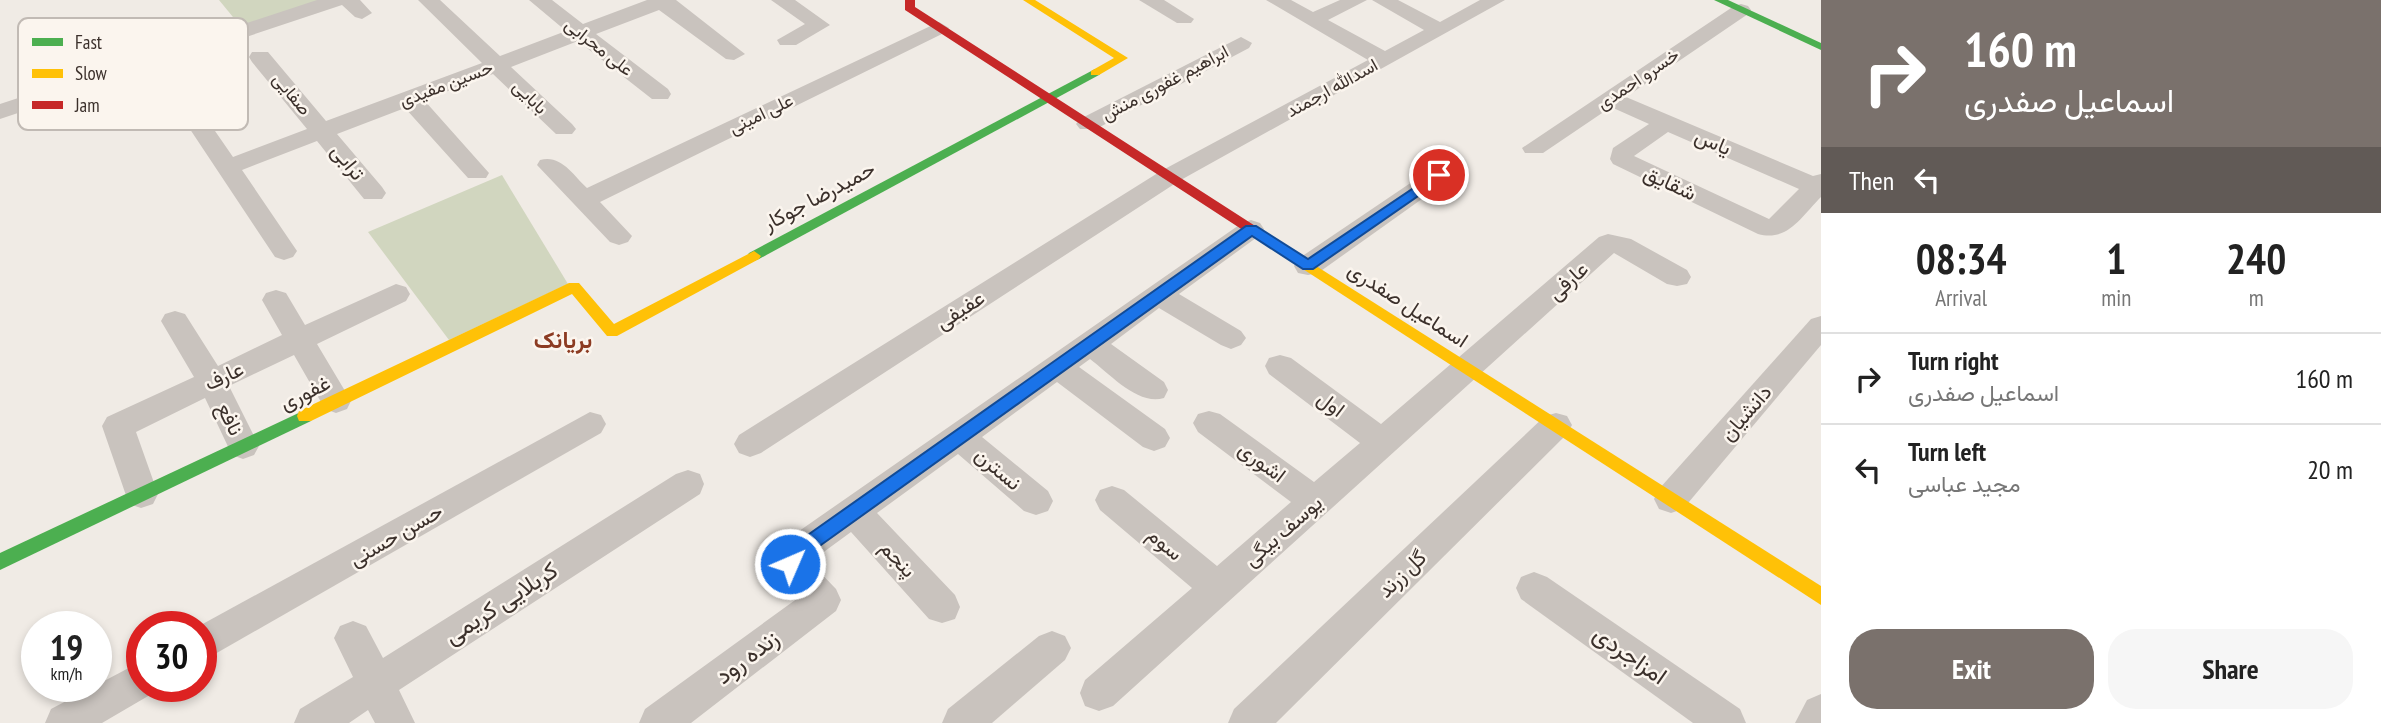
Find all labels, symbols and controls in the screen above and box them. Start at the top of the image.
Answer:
street label: علی محرابی [560,13,638,81]
text: 160 m [1964,17,2077,81]
legend [18,18,248,130]
icon: right [1849,28,1940,119]
text: Fast [75,30,103,54]
street label: ابراهیم غفوری منش [1097,39,1233,127]
street label: خسرو احمدی [1592,43,1683,115]
street label: اسدالله ارجمند [1282,53,1382,122]
street label: حسین مفیدی [396,55,496,112]
text: Slow [75,61,108,85]
street label: صفایی [268,68,317,120]
street label: بابایی [508,75,553,119]
text: اسماعیل صفدری [1964,79,2174,121]
street label: علی امینی [725,88,797,139]
text: Jam [74,93,100,117]
street label: یاس [1691,122,1735,161]
street label: ترابی [325,138,371,186]
pin [1409,145,1469,205]
street label: حمیدرضا جوکار [757,155,880,237]
icon: arrive [1420,156,1458,194]
street label: شقایق [1639,159,1701,206]
icon: left [1908,161,1946,199]
text: Then [1849,164,1894,197]
text: 08:34 [1916,231,2007,286]
text: 1 [2106,231,2126,286]
text: 240 [2226,231,2286,286]
street label: عارفی [1542,255,1594,306]
street label: اسماعیل صفدری [1343,256,1473,353]
text: Arrival [1935,283,1987,312]
text: min [2101,283,2131,312]
text: m [2249,283,2264,312]
street label: عفیفی [930,284,989,335]
district label: بریانک [534,325,592,355]
text: Turn right [1908,344,1999,377]
street label: عارف [200,355,248,396]
icon: right [1849,360,1887,398]
text: 160 m [2295,362,2353,395]
street label: غفوری [275,369,334,416]
text: اسماعیل صفدری [1908,378,2059,407]
street label: دانشیان [1714,379,1777,446]
street label: اول [1312,385,1350,423]
street label: نافع [210,398,250,440]
street label: اشوری [1233,435,1292,488]
text: Turn left [1908,435,1986,468]
street label: نسترن [969,441,1027,496]
icon: left [1849,451,1887,489]
text: 20 m [2307,453,2353,486]
text: مجید عباسی [1908,469,2020,498]
street label: یوسف بیگی [1238,489,1328,572]
street label: حسن حسنی [344,497,447,572]
street label: سوم [1141,521,1189,567]
position arrow [753,527,827,601]
street label: پنجم [874,534,922,584]
street label: گل زرند [1372,544,1432,603]
street label: کربلایی کریمی [438,554,563,651]
speed limit sign: 30 [126,611,217,702]
street label: امزاجردی [1587,618,1673,691]
street label: زنده رود [708,622,785,691]
text: 19 [50,624,83,670]
button: Exit [1849,629,2094,709]
button: Share [2108,629,2353,709]
text: km/h [51,662,82,685]

